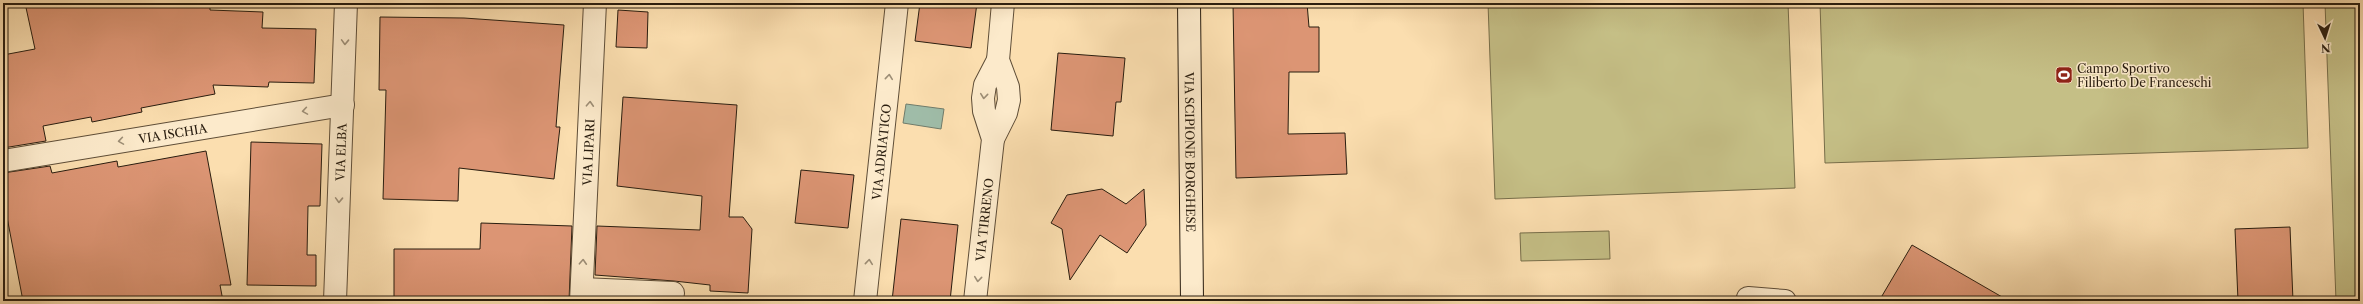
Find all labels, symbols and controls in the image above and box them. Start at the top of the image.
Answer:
north arrow [2305,18,2345,58]
one-way arrow [341,39,349,45]
text: N [2320,41,2331,55]
place label: Campo Sportivo Filiberto De Franceschi [2077,61,2212,90]
sports icon: Campo Sportivo Filiberto De Franceschi [2054,65,2074,85]
street label: VIA SCIPIONE BORGHESE [1182,71,1199,232]
one-way arrow [884,74,893,80]
one-way arrow [980,93,989,99]
one-way arrow [586,101,595,107]
street label: VIA ADRIATICO [868,103,894,202]
one-way arrow [301,106,308,115]
street label: VIA LIPARI [579,118,597,187]
street label: VIA ISCHIA [136,120,209,146]
street label: VIA ELBA [332,122,349,182]
one-way arrow [118,137,124,145]
street label: VIA TIRRENO [972,177,996,263]
one-way arrow [335,197,344,203]
one-way arrow [579,259,587,265]
one-way arrow [864,259,873,265]
one-way arrow [974,276,983,282]

